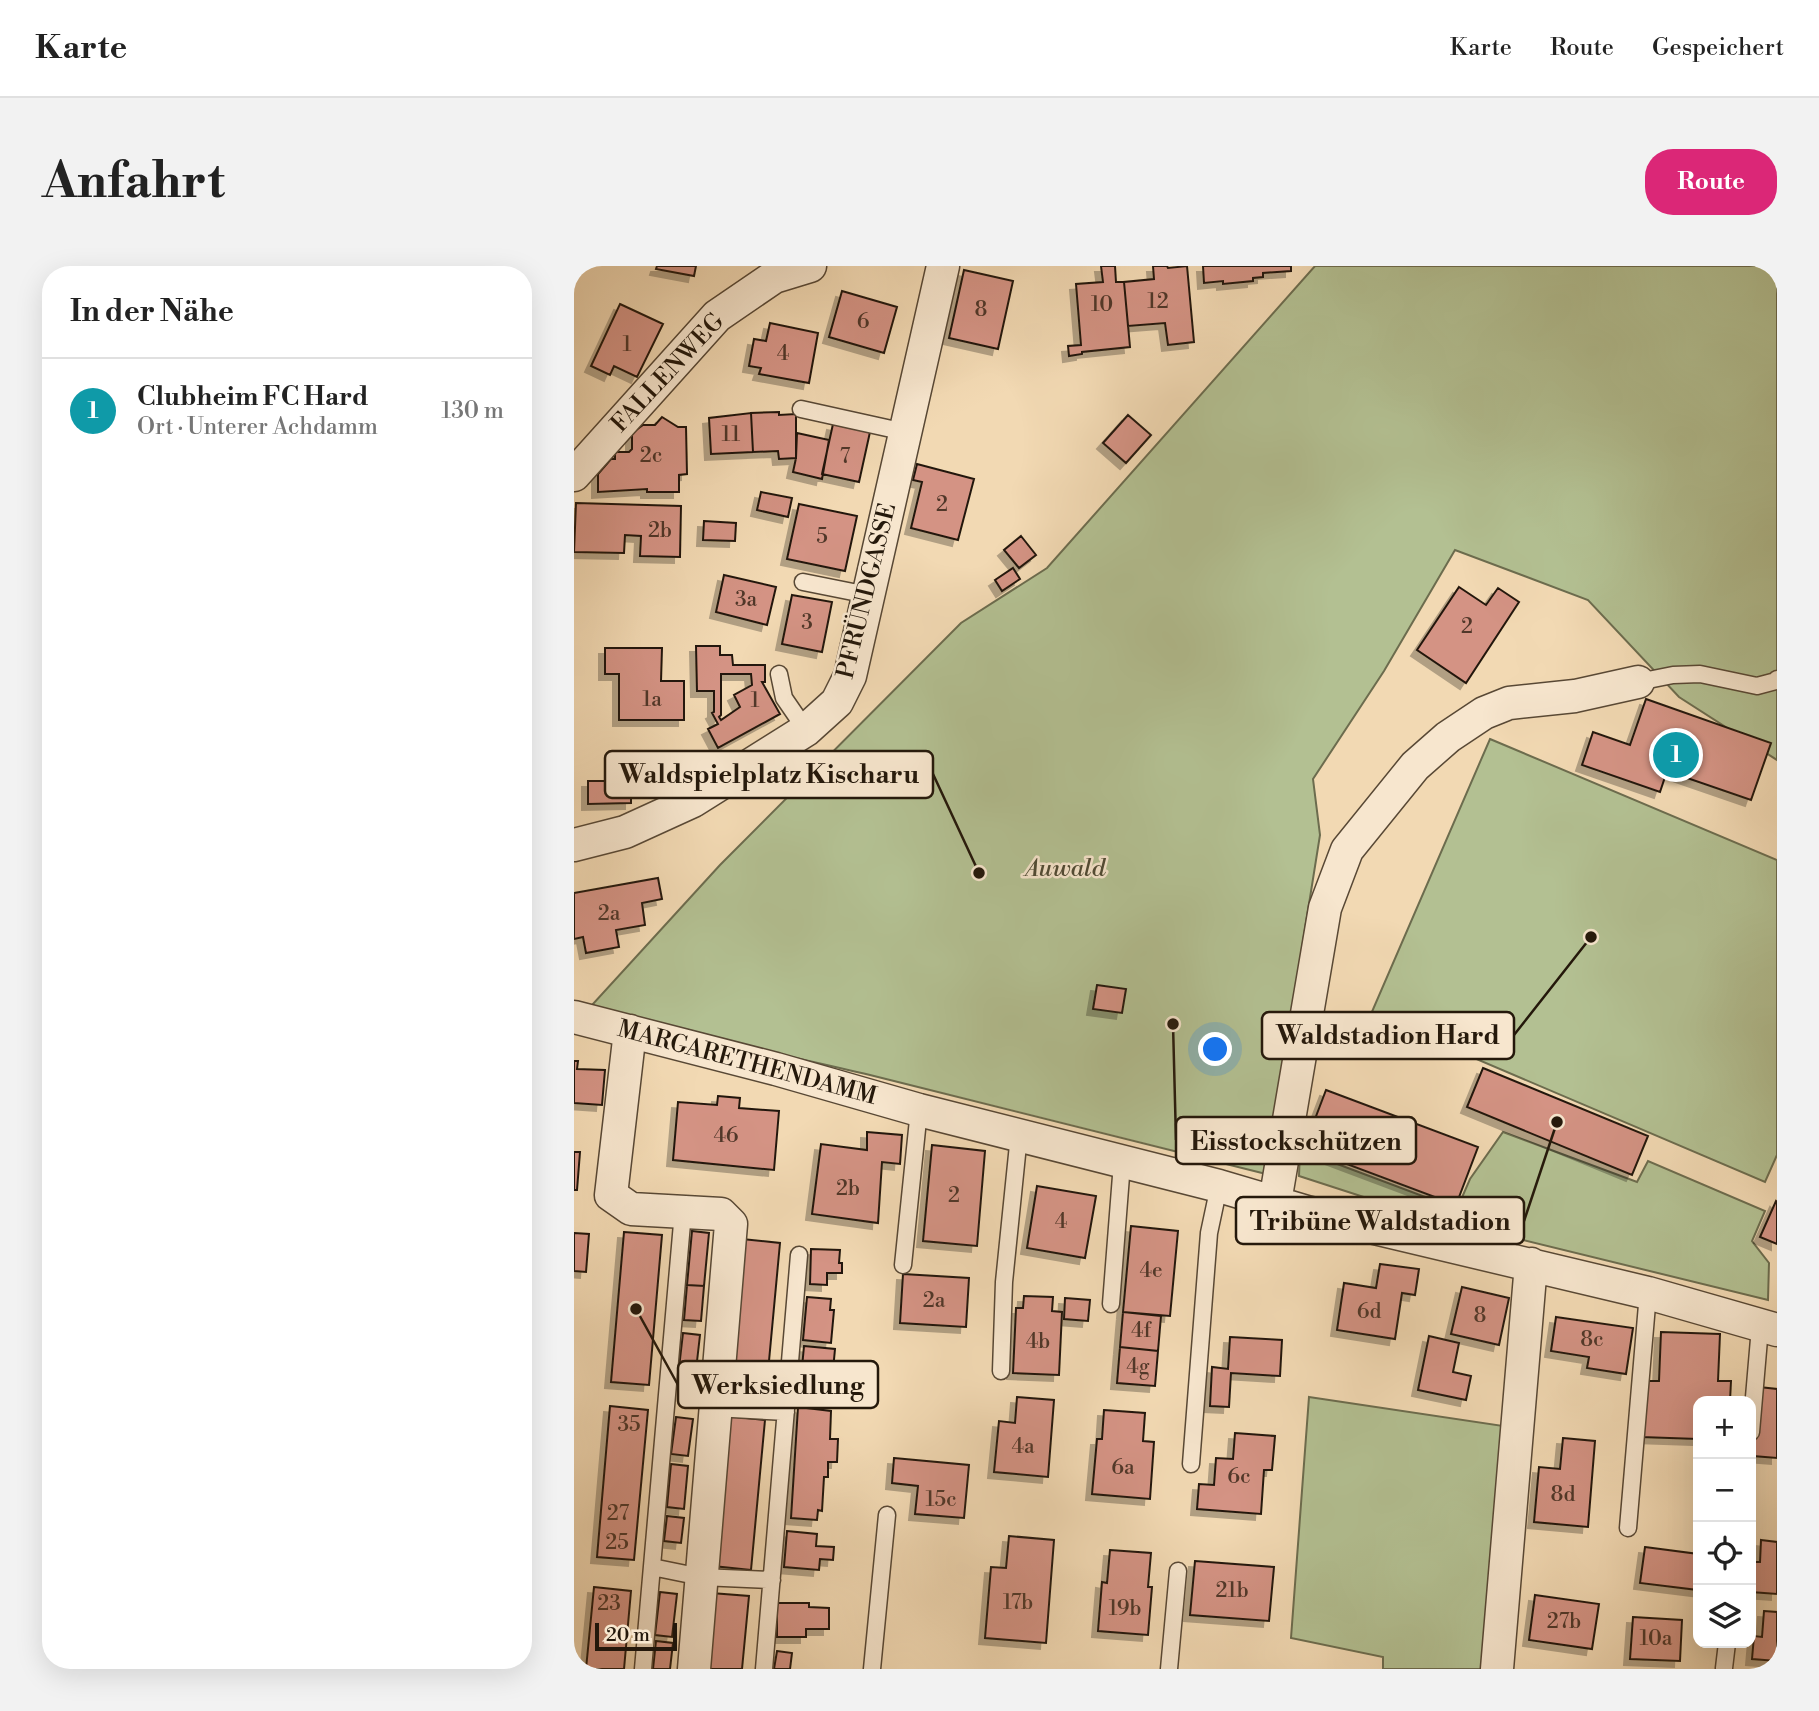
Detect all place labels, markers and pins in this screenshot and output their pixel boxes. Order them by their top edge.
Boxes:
pin: 1 [1653,729,1699,781]
callout: Waldspielplatz Kischaru [605,751,933,798]
callout: Waldstadion Hard [1262,1012,1514,1059]
callout: Eisstockschützen [1176,1117,1416,1164]
callout: Tribüne Waldstadion [1236,1197,1524,1244]
callout: Werksiedlung [678,1361,878,1408]

